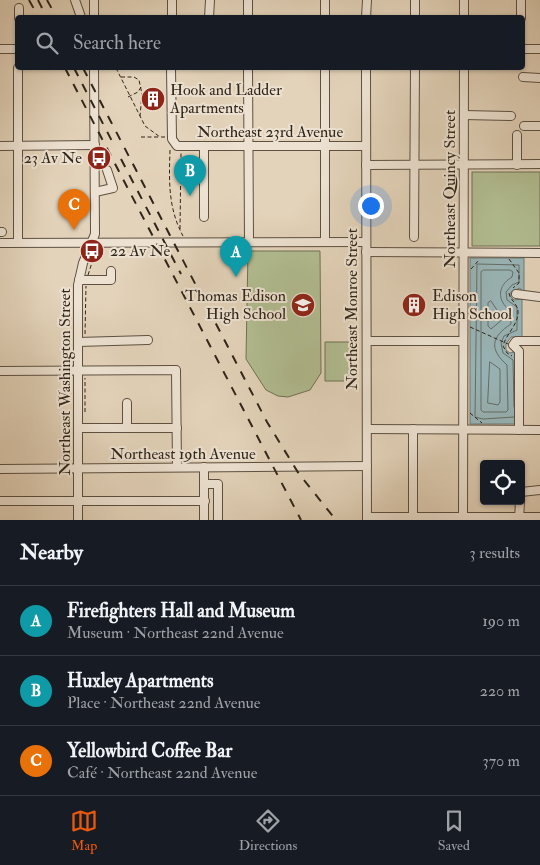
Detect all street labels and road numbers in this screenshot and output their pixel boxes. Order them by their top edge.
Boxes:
street label: Northeast Quincy Street [440,110,460,268]
street label: Northeast 23rd Avenue [197,122,343,142]
street label: Northeast Monroe Street [342,228,362,390]
street label: Northeast Washington Street [55,288,75,476]
street label: Northeast 19th Avenue [110,444,256,464]

